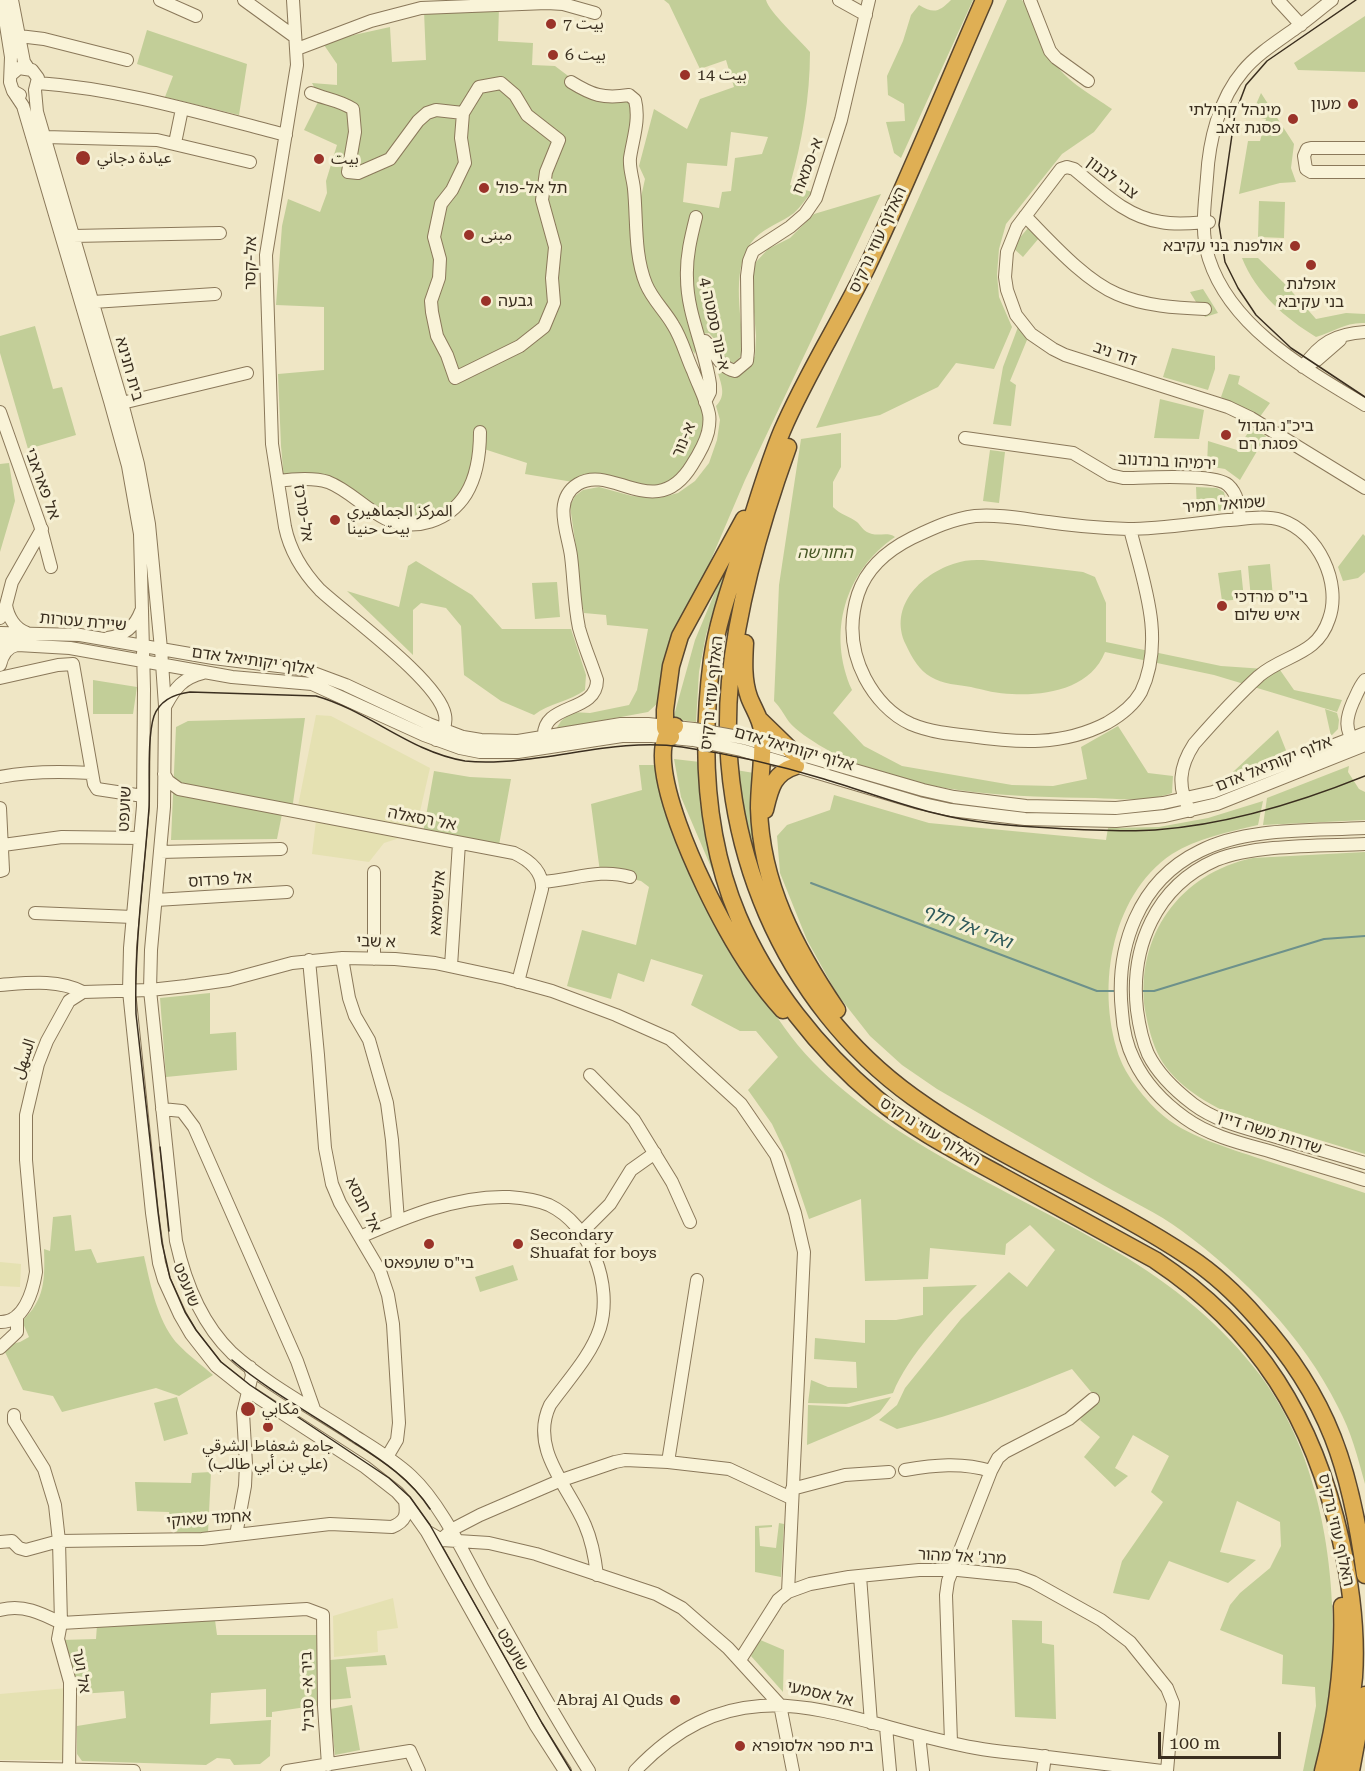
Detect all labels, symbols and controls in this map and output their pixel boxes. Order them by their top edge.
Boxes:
place label: بيت 7 [563,14,604,34]
marker: بيت 7 [544,17,558,31]
place label: بيت 6 [565,45,606,65]
marker: بيت 6 [546,48,560,62]
place label: بيت 14 [697,65,747,85]
marker: بيت 14 [678,68,692,82]
place label: מעון [1311,94,1341,114]
marker: מעון [1346,97,1360,111]
place label: מינהל קהילתי פסגת זאב [1189,100,1281,138]
marker: מינהל קהילתי פסגת זאב [1286,112,1300,126]
street label: א-סמאח [789,135,827,197]
place label: عيادة دجاني [97,148,172,168]
marker: عيادة دجاني [74,149,92,167]
place label: بيت [331,149,359,169]
marker: بيت [312,152,326,166]
street label: צבי לבנון [1082,152,1142,204]
place label: תל אל-פול [496,178,568,198]
marker: תל אל-פול [477,181,491,195]
street label: האלוף עוזי נרקיס [845,184,911,296]
place label: مبنى [481,225,512,245]
marker: مبنى [462,228,476,242]
street label: אל-קסר [241,236,261,290]
place label: אולפנת בני עקיבא [1163,236,1283,256]
marker: אולפנת בני עקיבא [1288,239,1302,253]
marker: אופלנת בני עקיבא [1304,258,1318,272]
place label: אופלנת בני עקיבא [1278,274,1344,312]
street label: א-נור סמטה 4 [695,276,733,372]
place label: גבעה [498,291,533,311]
marker: גבעה [479,294,493,308]
street label: בית חנינא [111,335,147,403]
street label: דוד ניב [1091,338,1139,370]
place label: ביכ"נ הגדול פסגת רם [1238,416,1314,454]
street label: א-נור [668,420,700,460]
marker: ביכ"נ הגדול פסגת רם [1219,428,1233,442]
street label: אל פאראבי [20,446,64,522]
street label: ירמיהו ברנדנוב [1117,450,1217,474]
street label: אל-מרכז [289,483,317,543]
street label: שמואל תמיר [1182,493,1266,517]
place label: المركز الجماهيري بيت حنينا [347,501,453,539]
marker: المركز الجماهيري بيت حنينا [328,513,342,527]
park label: החורשה [797,543,853,563]
place label: בי"ס מרדכי איש שלום [1234,587,1308,625]
marker: בי"ס מרדכי איש שלום [1215,599,1229,613]
street label: שיירת עטרות [39,609,127,635]
street label: האלוף עוזי נרקיס [696,635,728,751]
street label: אלוף יקותיאל אדם [190,643,316,679]
street label: אלוף יקותיאל אדם [732,723,856,775]
street label: אלוף יקותיאל אדם [1213,732,1335,796]
street label: שועפט [114,786,136,832]
street label: אל רסאלה [386,803,458,835]
street label: אל פרדוס [187,868,253,892]
street label: אלשימאא [426,870,450,936]
water label: ואדי אל חלף [920,900,1014,954]
street label: א שבי [356,932,396,952]
street label: السهل [8,1036,40,1082]
street label: האלוף עוזי נרקיס [876,1093,984,1171]
street label: שדרות משה דיין [1216,1107,1324,1159]
street label: אל חנסא [341,1174,385,1236]
place label: Secondary Shuafat for boys [530,1225,657,1263]
marker: בי"ס שועפאט [422,1237,436,1251]
marker: Secondary Shuafat for boys [511,1237,525,1251]
place label: בי"ס שועפאט [384,1253,474,1273]
street label: שועפט [169,1260,203,1310]
place label: مكابي [262,1399,299,1419]
marker: مكابي [239,1400,257,1418]
marker: جامع شعفاط الشرقي (علي بن أبي طالب) [261,1420,275,1434]
place label: جامع شعفاط الشرقي (علي بن أبي طالب) [202,1436,334,1474]
street label: האלוף עוזי נרקיס [1314,1472,1358,1588]
street label: אחמד שאוקי [166,1506,252,1532]
street label: מרג' אל מהור [917,1545,1007,1569]
street label: שועפט [492,1625,532,1675]
street label: אל וער [68,1647,94,1695]
street label: ביר א- סביל [297,1651,319,1731]
street label: אל אסמעי [785,1677,855,1711]
place label: Abraj Al Quds [556,1690,663,1710]
marker: Abraj Al Quds [668,1693,682,1707]
scale bar [1161,1720,1284,1758]
text: 100 m [1169,1732,1220,1753]
place label: בית ספר אלסופרא [752,1736,874,1756]
marker: בית ספר אלסופרא [733,1739,747,1753]

